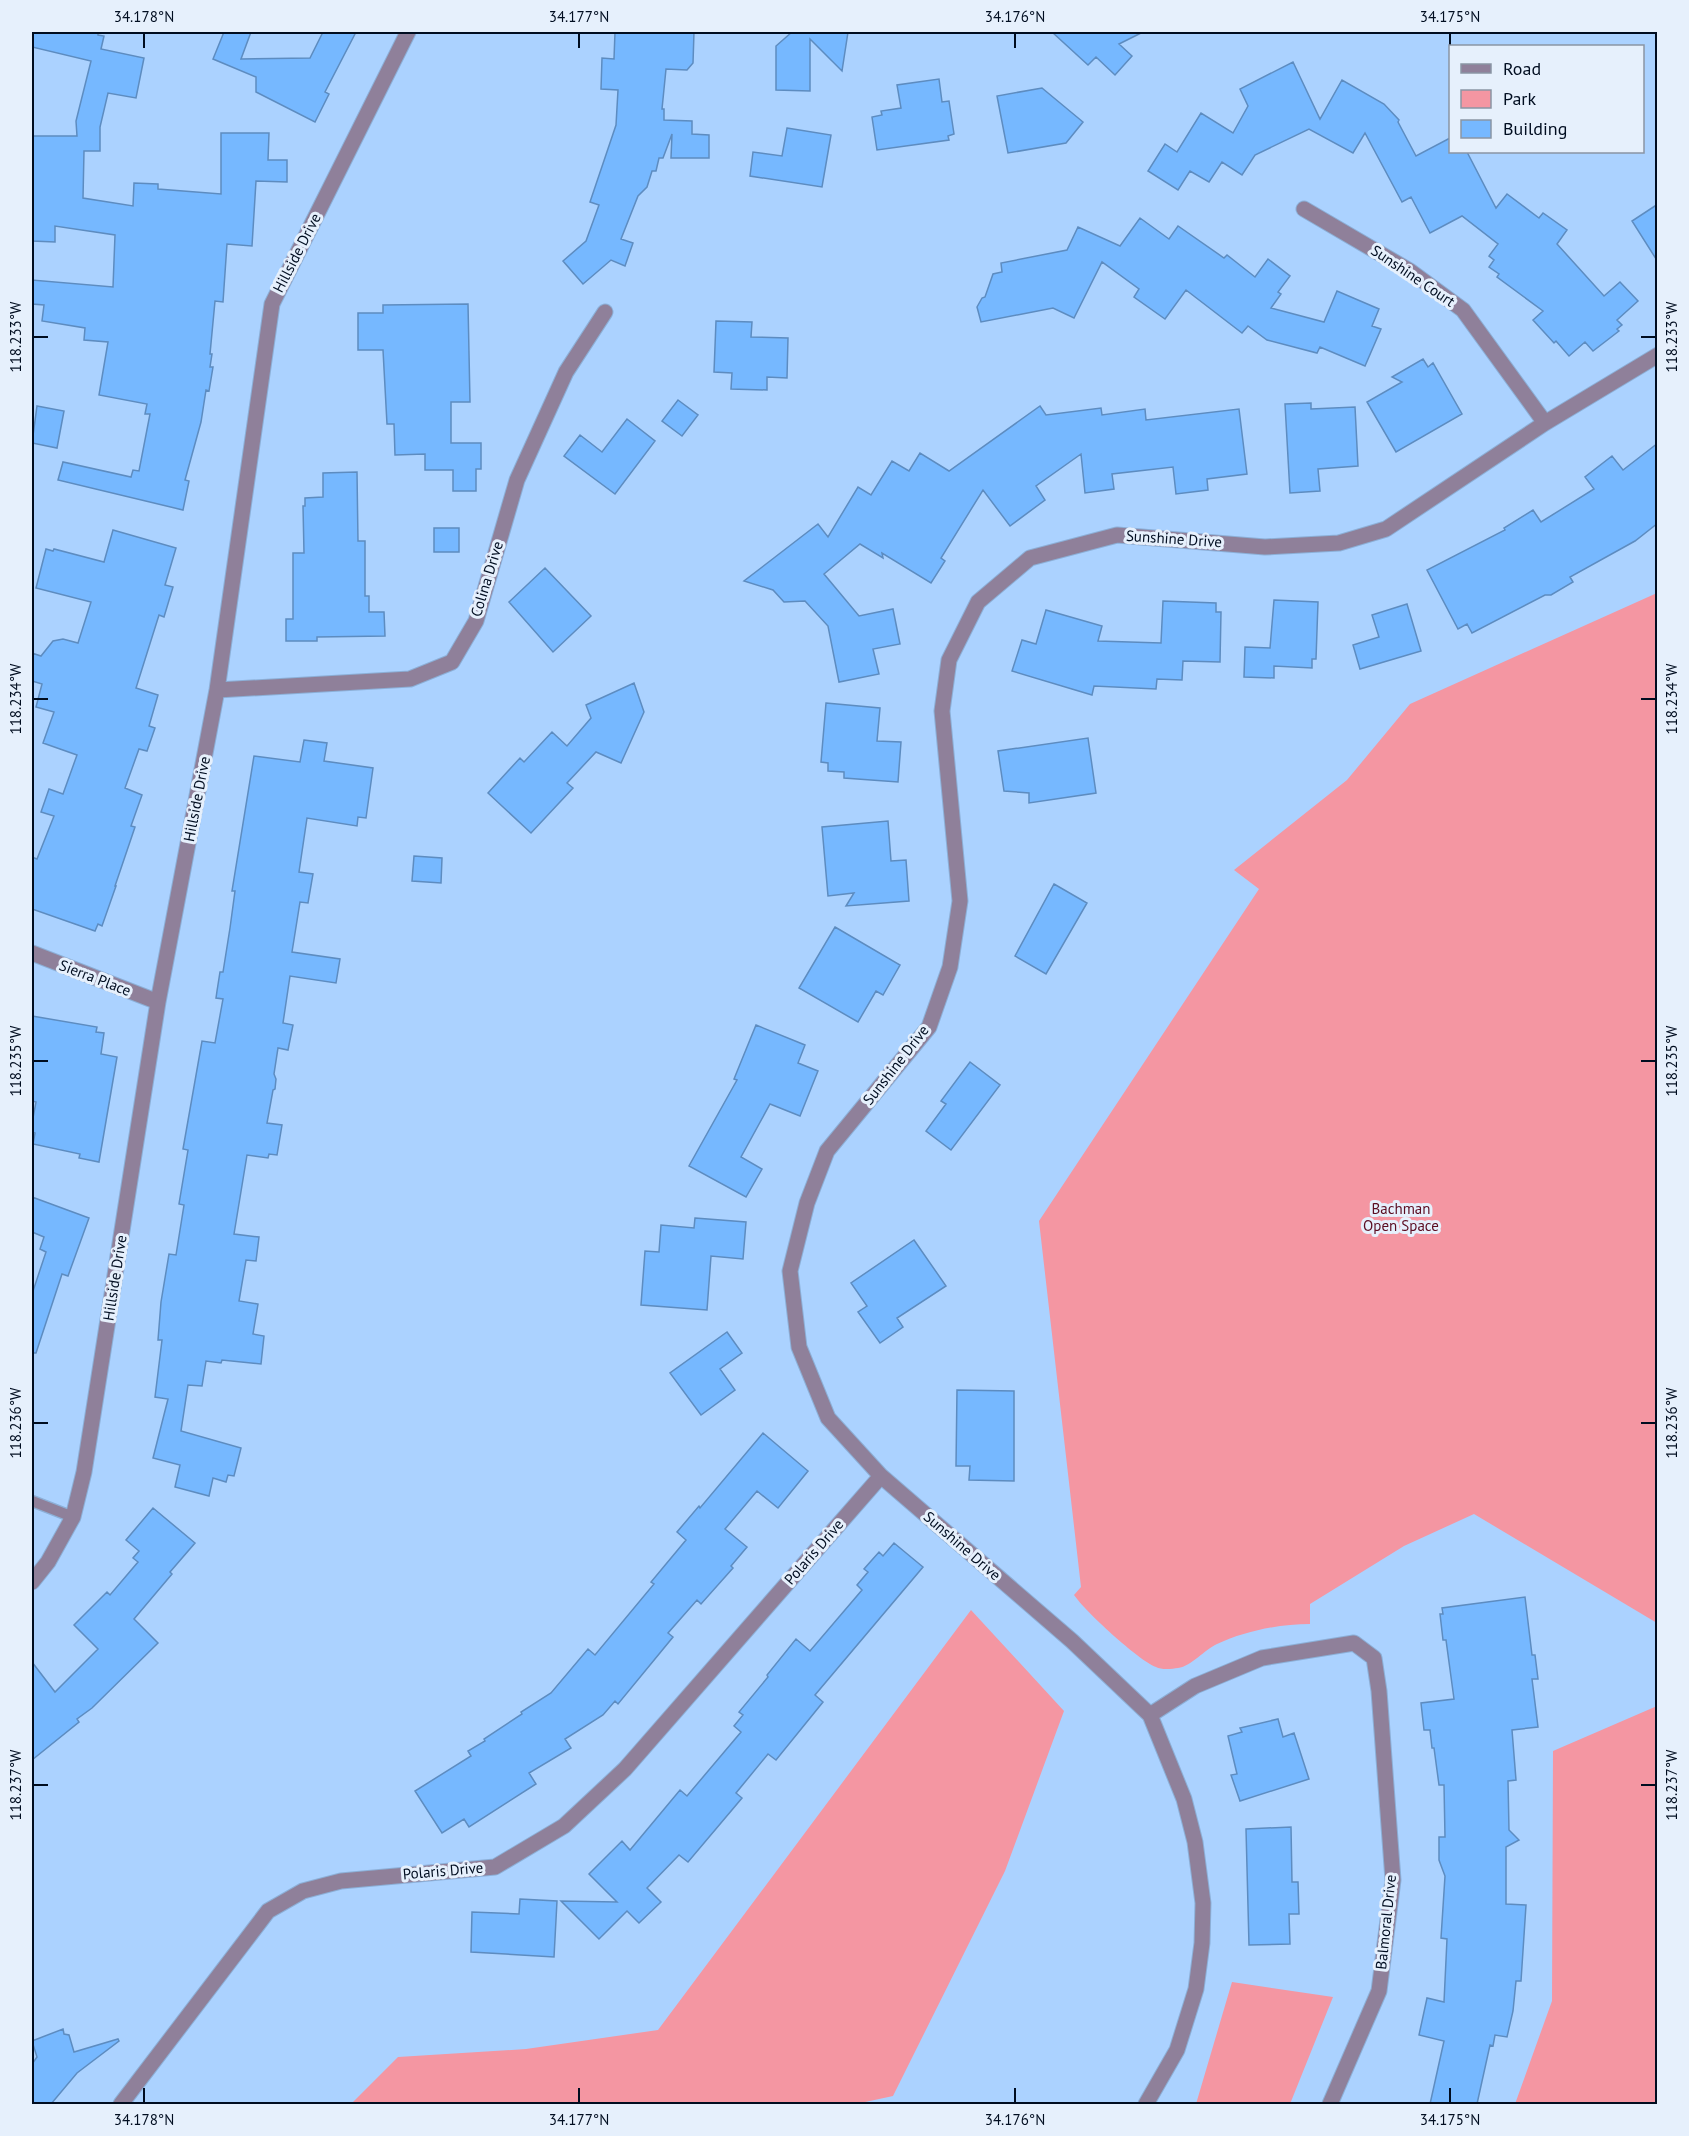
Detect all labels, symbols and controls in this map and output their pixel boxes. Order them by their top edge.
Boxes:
text: 34.178°N [114,7,174,26]
text: 34.177°N [549,7,609,26]
text: 34.176°N [985,7,1045,26]
text: 34.175°N [1420,7,1480,26]
legend [1449,45,1644,153]
text: Road [1503,57,1541,80]
text: Park [1503,87,1536,110]
text: Building [1503,117,1567,140]
street label: Hillside Drive [268,210,325,296]
street label: Sunshine Court [1368,240,1459,311]
text: 118.233°W [6,301,25,373]
text: 118.233°W [1662,301,1681,373]
street label: Sunshine Drive [1125,526,1223,551]
street label: Colina Drive [466,539,507,619]
text: 118.234°W [6,663,25,735]
text: 118.234°W [1662,663,1681,735]
street label: Hillside Drive [179,755,214,843]
street label: Sierra Place [57,955,134,1000]
street label: Sunshine Drive [858,1021,933,1108]
text: 118.235°W [6,1025,25,1097]
text: 118.235°W [1662,1025,1681,1097]
park label: Bachman Open Space [1363,1199,1439,1235]
street label: Hillside Drive [98,1234,131,1322]
text: 118.236°W [6,1387,25,1459]
text: 118.236°W [1662,1387,1681,1459]
street label: Sunshine Drive [920,1507,1005,1584]
street label: Polaris Drive [780,1515,847,1588]
text: 118.237°W [6,1749,25,1821]
text: 118.237°W [1662,1749,1681,1821]
street label: Polaris Drive [402,1858,484,1883]
street label: Balmoral Drive [1371,1874,1400,1970]
text: 34.178°N [114,2110,174,2129]
text: 34.177°N [549,2110,609,2129]
text: 34.176°N [985,2110,1045,2129]
text: 34.175°N [1420,2110,1480,2129]

